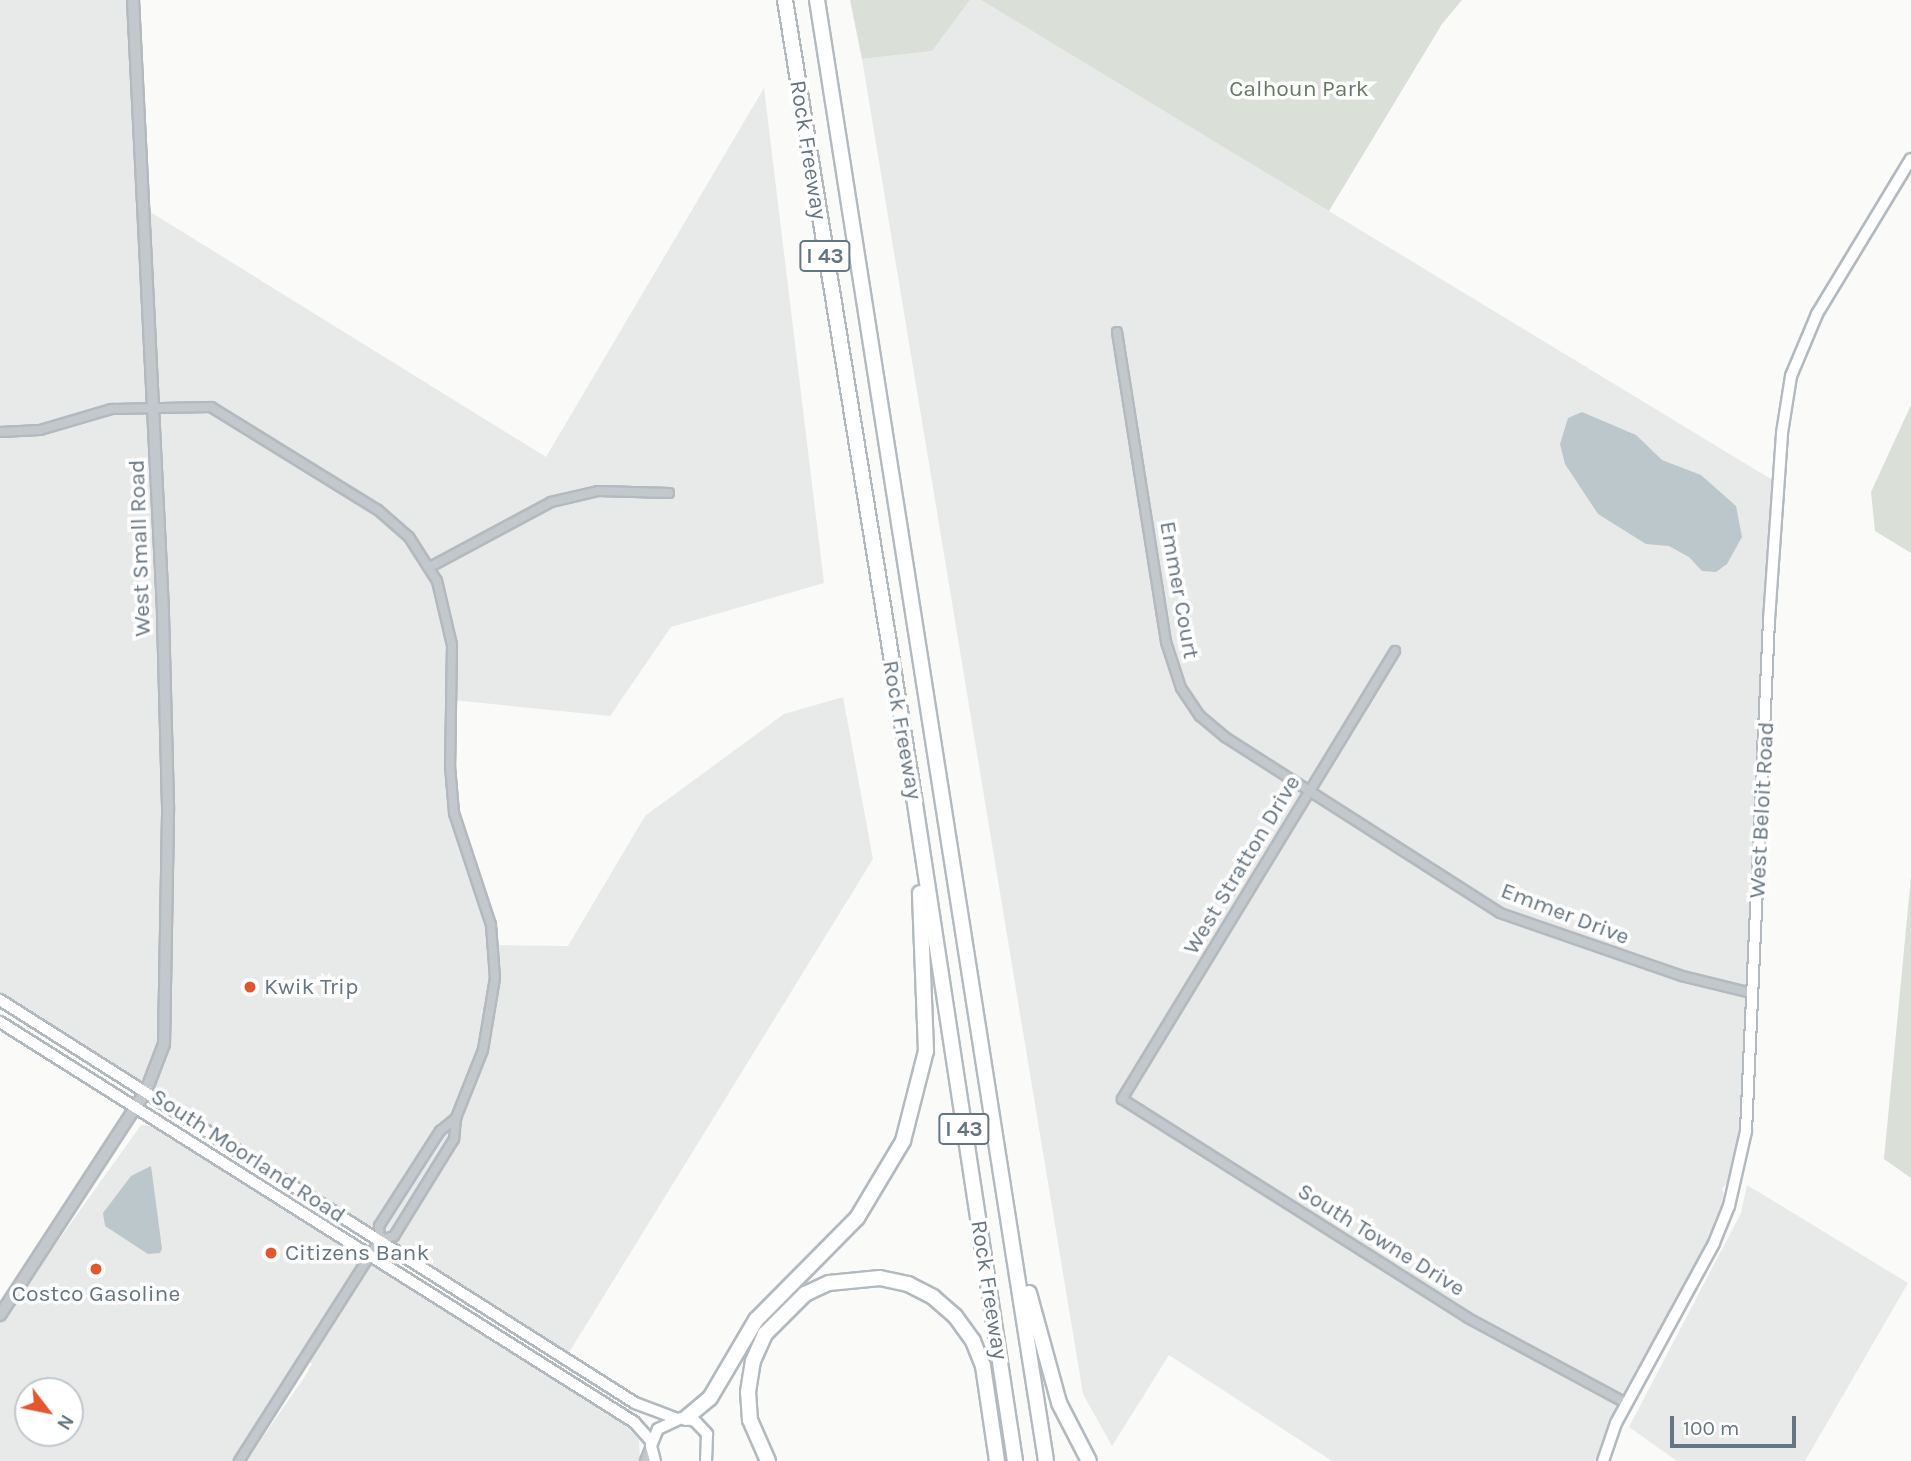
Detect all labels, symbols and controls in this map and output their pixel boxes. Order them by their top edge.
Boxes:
park label: Calhoun Park [1229,75,1369,103]
street label: Rock Freeway [783,78,833,222]
road number: I 43 [799,238,851,274]
street label: West Small Road [123,459,157,637]
street label: Emmer Court [1153,519,1205,661]
street label: Rock Freeway [876,658,928,802]
street label: West Beloit Road [1744,721,1780,899]
street label: West Stratton Drive [1178,770,1306,960]
street label: Emmer Drive [1497,877,1633,951]
place label: Kwik Trip [264,973,358,1001]
marker: Kwik Trip [242,979,258,995]
street label: South Moorland Road [146,1083,350,1229]
road number: I 43 [938,1112,990,1146]
street label: South Towne Drive [1292,1177,1470,1303]
street label: Rock Freeway [964,1218,1014,1362]
place label: Citizens Bank [285,1239,429,1267]
marker: Citizens Bank [263,1245,279,1261]
marker: Costco Gasoline [88,1261,104,1277]
place label: Costco Gasoline [12,1280,180,1308]
north arrow [14,1377,84,1447]
scale bar [1673,1402,1799,1446]
text: N [52,1410,78,1434]
text: 100 m [1683,1416,1740,1440]

